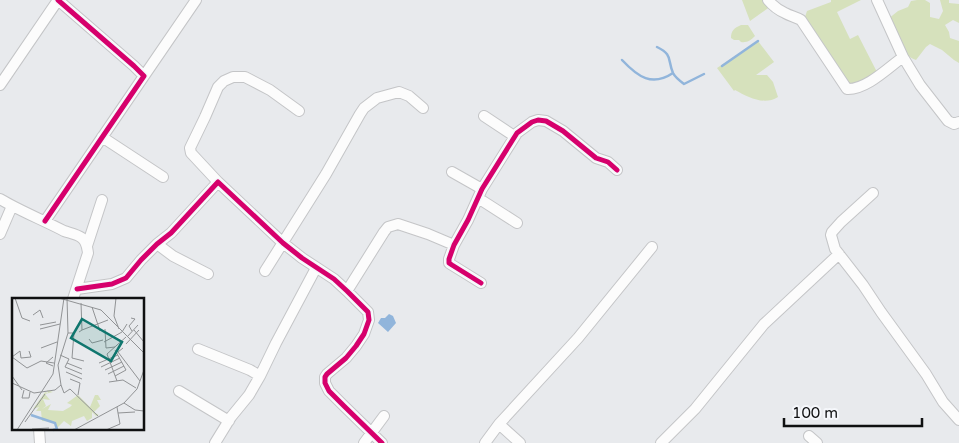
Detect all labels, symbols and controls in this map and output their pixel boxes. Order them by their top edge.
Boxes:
inset map [12,298,145,430]
scale bar [784,396,922,428]
text: 100 m [792,404,838,422]

